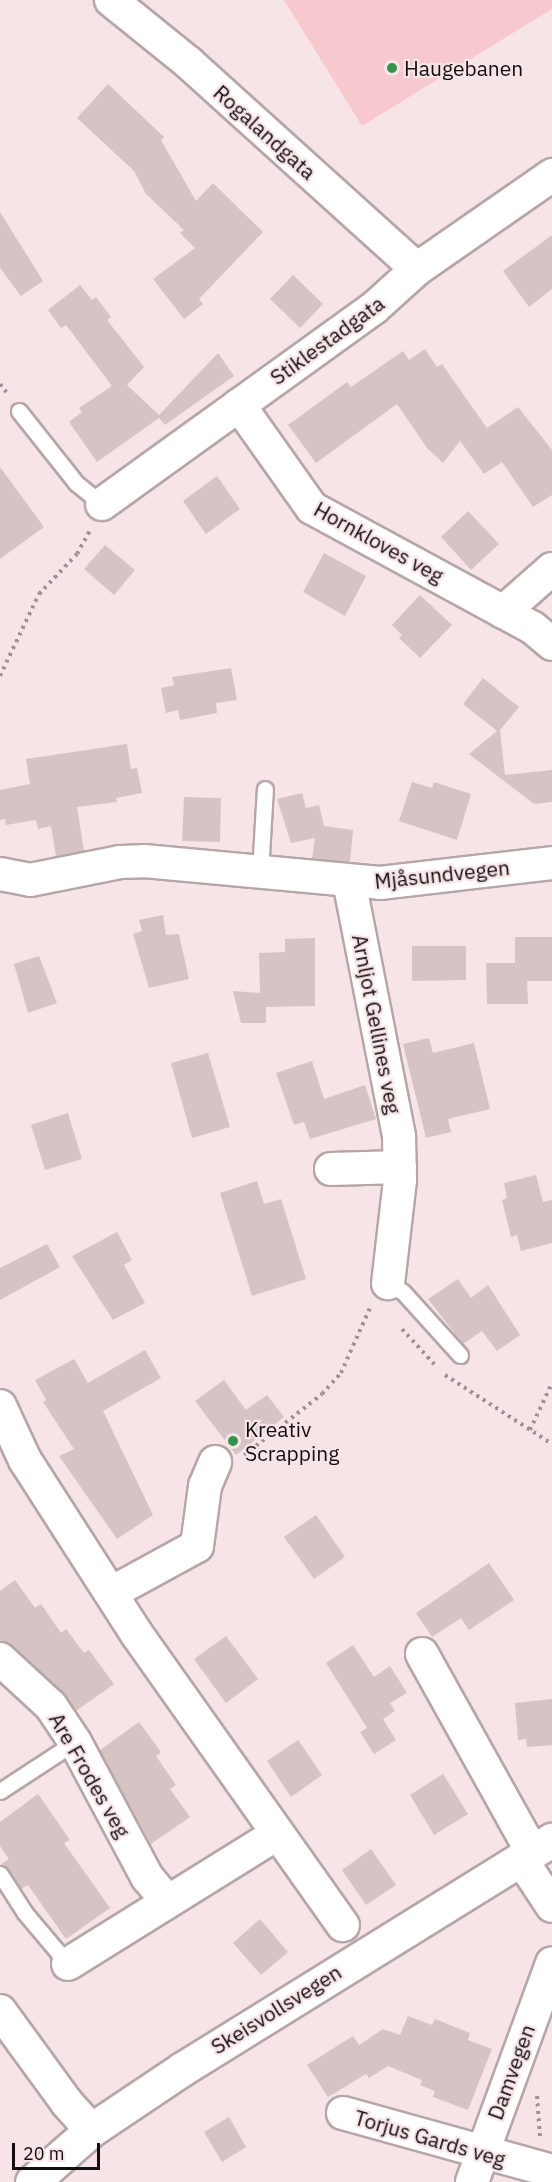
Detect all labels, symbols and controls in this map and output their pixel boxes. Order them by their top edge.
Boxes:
place label: Haugebanen [404,55,523,81]
marker: Haugebanen [385,61,399,75]
street label: Rogalandgata [209,79,321,185]
street label: Stiklestadgata [265,290,389,390]
street label: Hornkloves veg [310,496,448,588]
street label: Mjåsundvegen [373,854,511,894]
street label: Arnljot Gellines veg [347,932,407,1116]
place label: Kreativ Scrapping [245,1416,339,1466]
marker: Kreativ Scrapping [226,1434,240,1448]
street label: Are Frodes veg [44,1708,136,1842]
street label: Skeisvollsvegen [206,1959,346,2059]
street label: Damvegen [482,2021,540,2123]
street label: Torjus Gards veg [352,2104,508,2172]
scale bar [15,2131,104,2169]
text: 20 m [23,2142,65,2165]

